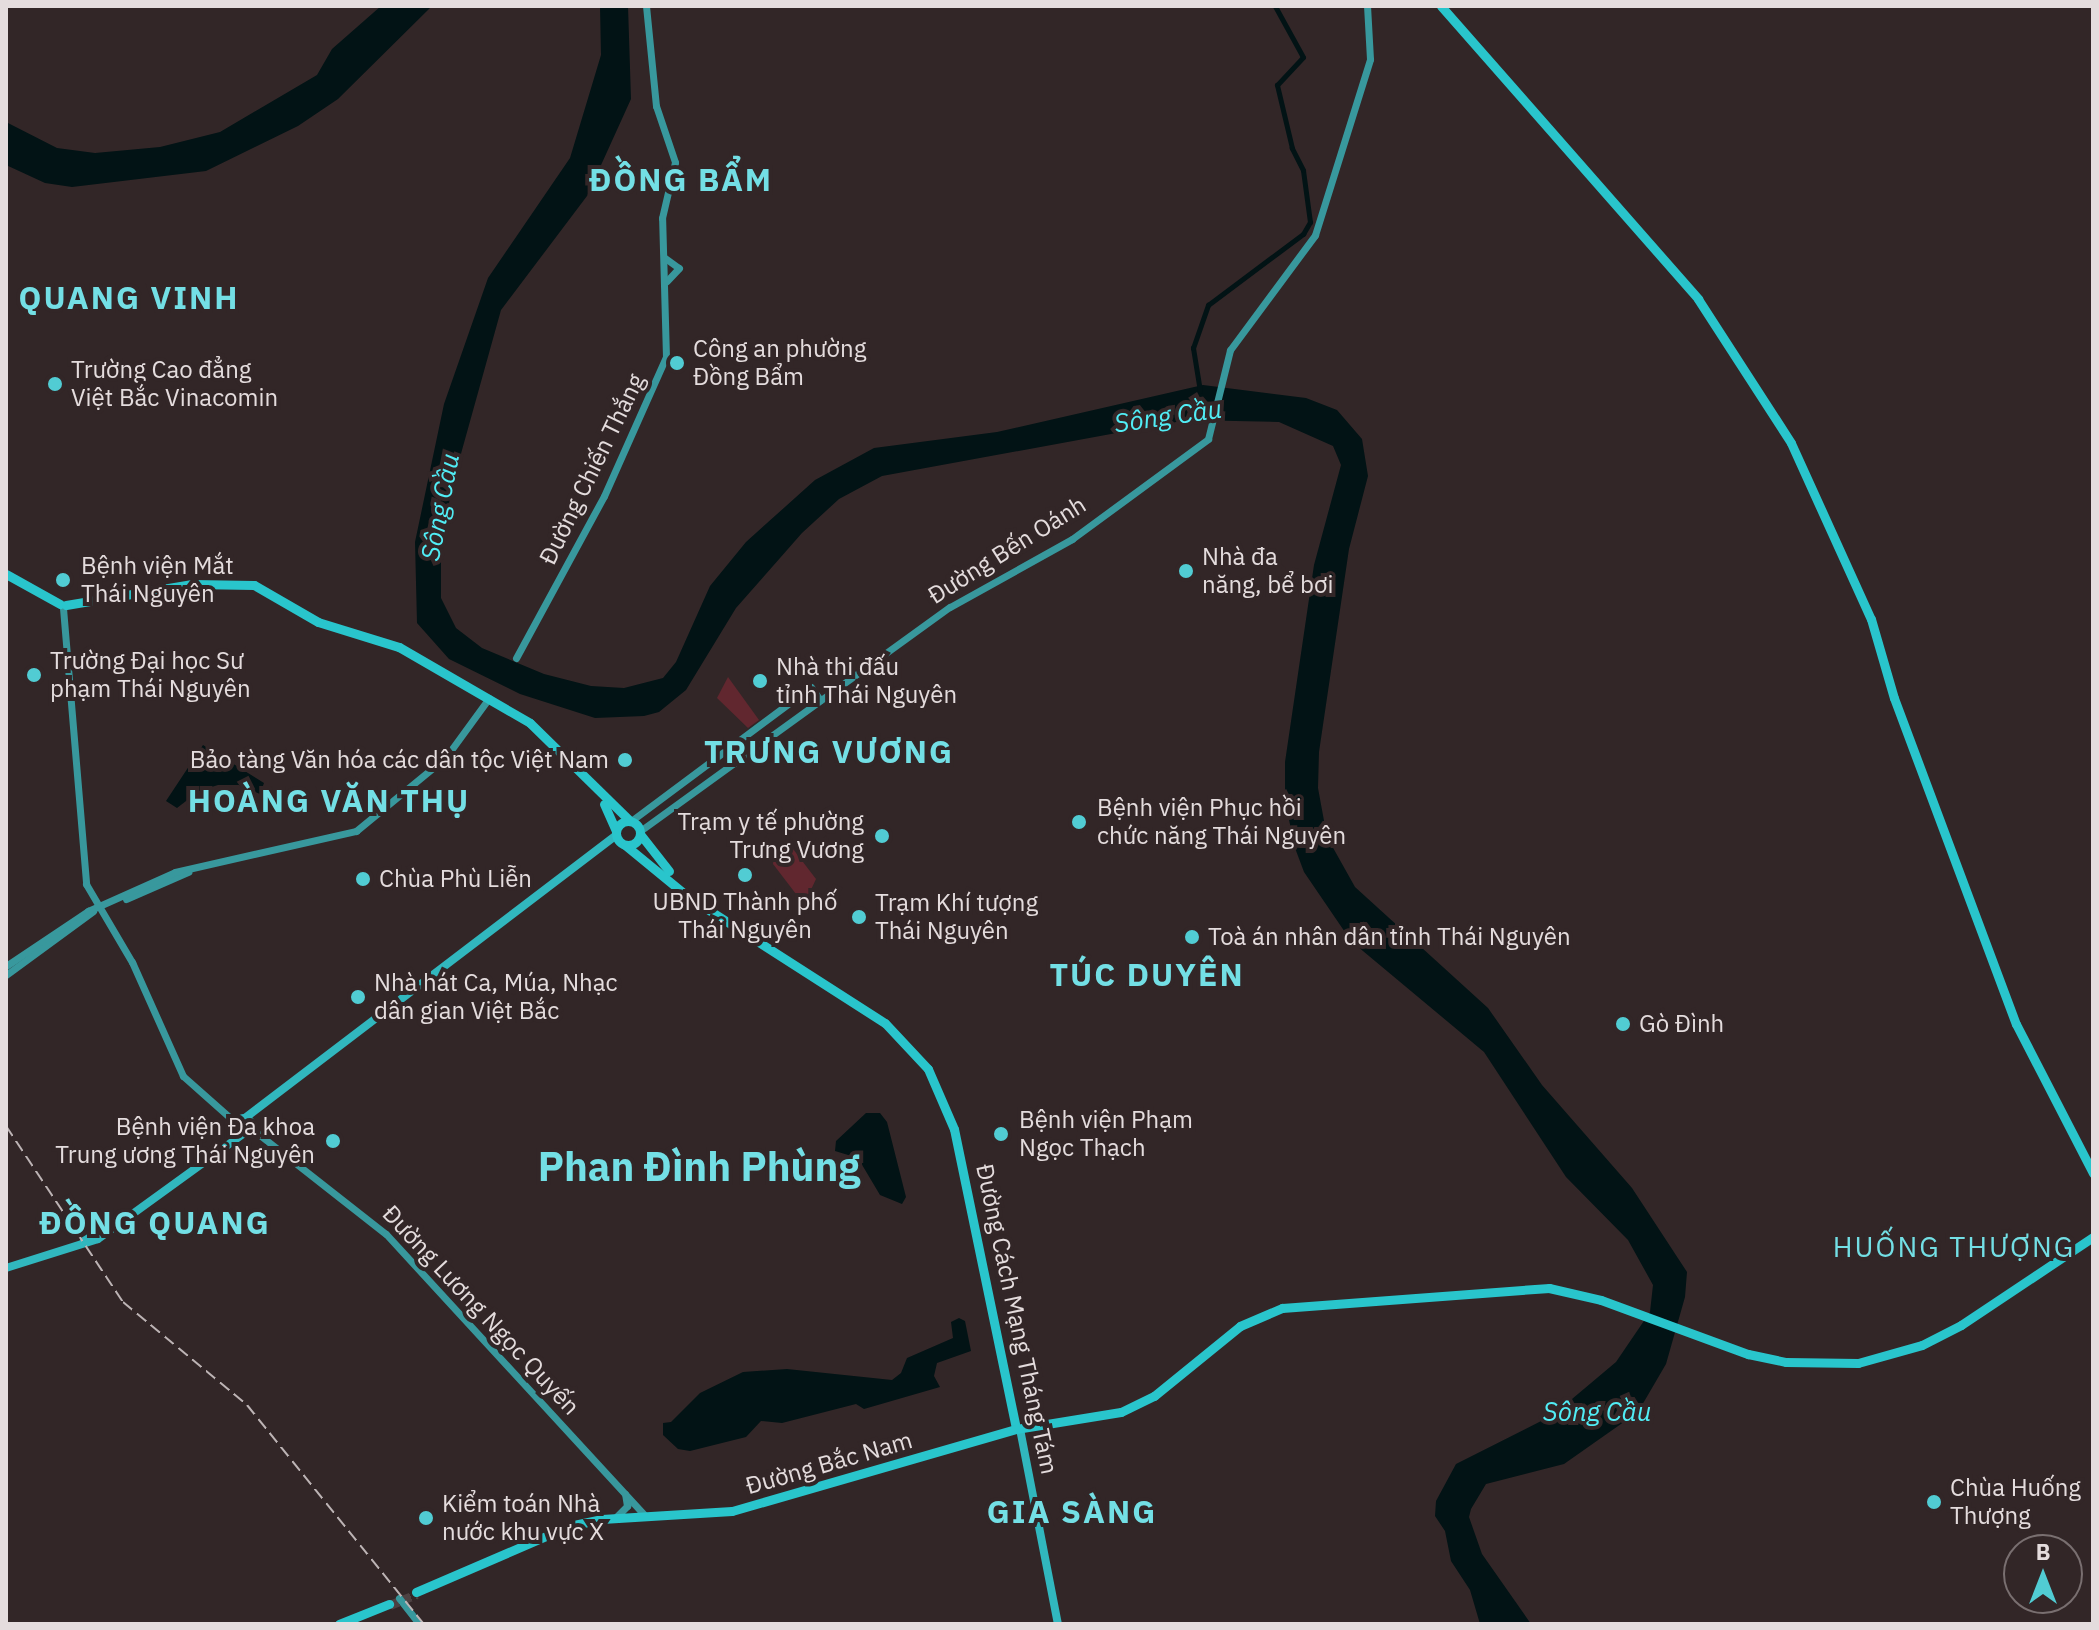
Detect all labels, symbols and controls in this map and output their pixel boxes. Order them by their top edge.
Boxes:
district label: ĐỒNG BẨM [589,160,773,198]
district label: QUANG VINH [19,278,239,316]
place label: Công an phường Đồng Bẩm [693,335,866,391]
marker: Công an phường Đồng Bẩm [668,354,686,372]
place label: Trường Cao đẳng Việt Bắc Vinacomin [71,356,278,412]
street label: Đường Chiến Thắng [533,369,651,569]
marker: Trường Cao đẳng Việt Bắc Vinacomin [46,375,64,393]
water label: Sông Cầu [1112,393,1224,439]
water label: Sông Cầu [414,451,466,563]
street label: Đường Bến Oánh [923,490,1091,610]
place label: Nhà đa năng, bể bơi [1202,543,1333,599]
place label: Bệnh viện Mắt Thái Nguyên [81,552,234,608]
marker: Nhà đa năng, bể bơi [1177,562,1195,580]
marker: Bệnh viện Mắt Thái Nguyên [52,569,74,591]
place label: Trường Đại học Sư phạm Thái Nguyên [50,647,251,703]
place label: Nhà thi đấu tỉnh Thái Nguyên [776,653,957,709]
marker: Trường Đại học Sư phạm Thái Nguyên [25,666,43,684]
marker: Nhà thi đấu tỉnh Thái Nguyên [751,672,769,690]
district label: TRƯNG VƯƠNG [704,732,954,770]
place label: Bảo tàng Văn hóa các dân tộc Việt Nam [190,746,609,774]
marker: Bảo tàng Văn hóa các dân tộc Việt Nam [616,751,634,769]
district label: HOÀNG VĂN THỤ [188,781,470,819]
place label: Bệnh viện Phục hồi chức năng Thái Nguyên [1097,794,1346,850]
place label: Trạm y tế phường Trưng Vương [677,808,864,864]
marker: Bệnh viện Phục hồi chức năng Thái Nguyên [1068,811,1090,833]
marker: Trạm y tế phường Trưng Vương [871,825,893,847]
place label: Chùa Phù Liễn [379,865,532,893]
marker: UBND Thành phố Thái Nguyên [736,866,754,884]
marker: Chùa Phù Liễn [354,870,372,888]
place label: UBND Thành phố Thái Nguyên [653,888,837,944]
place label: Trạm Khí tượng Thái Nguyên [875,889,1038,945]
marker: Trạm Khí tượng Thái Nguyên [850,908,868,926]
place label: Toà án nhân dân tỉnh Thái Nguyên [1208,923,1571,951]
marker: Toà án nhân dân tỉnh Thái Nguyên [1183,928,1201,946]
district label: TÚC DUYÊN [1049,955,1245,993]
place label: Nhà hát Ca, Múa, Nhạc dân gian Việt Bắc [374,969,618,1025]
marker: Nhà hát Ca, Múa, Nhạc dân gian Việt Bắc [349,988,367,1006]
place label: Gò Đình [1639,1010,1724,1038]
marker: Gò Đình [1614,1015,1632,1033]
place label: Bệnh viện Phạm Ngọc Thạch [1019,1106,1193,1162]
place label: Bệnh viện Đa khoa Trung ương Thái Nguyên [55,1113,315,1169]
marker: Bệnh viện Phạm Ngọc Thạch [990,1123,1012,1145]
marker: Bệnh viện Đa khoa Trung ương Thái Nguyên [322,1130,344,1152]
district label: Phan Đình Phùng [538,1142,860,1190]
street label: Đường Cách Mạng Tháng Tám [970,1161,1064,1477]
street label: Đường Lương Ngọc Quyến [376,1199,586,1421]
district label: ĐỒNG QUANG [39,1203,271,1241]
district label: HUỐNG THƯỢNG [1833,1230,2075,1264]
water label: Sông Cầu [1543,1396,1651,1428]
street label: Đường Bắc Nam [742,1425,916,1501]
place label: Chùa Huống Thượng [1950,1474,2081,1530]
place label: Kiểm toán Nhà nước khu vực X [442,1490,604,1546]
district label: GIA SÀNG [987,1492,1157,1530]
marker: Chùa Huống Thượng [1925,1493,1943,1511]
marker: Kiểm toán Nhà nước khu vực X [417,1509,435,1527]
north arrow [2003,1534,2083,1614]
text: B [2036,1537,2050,1566]

